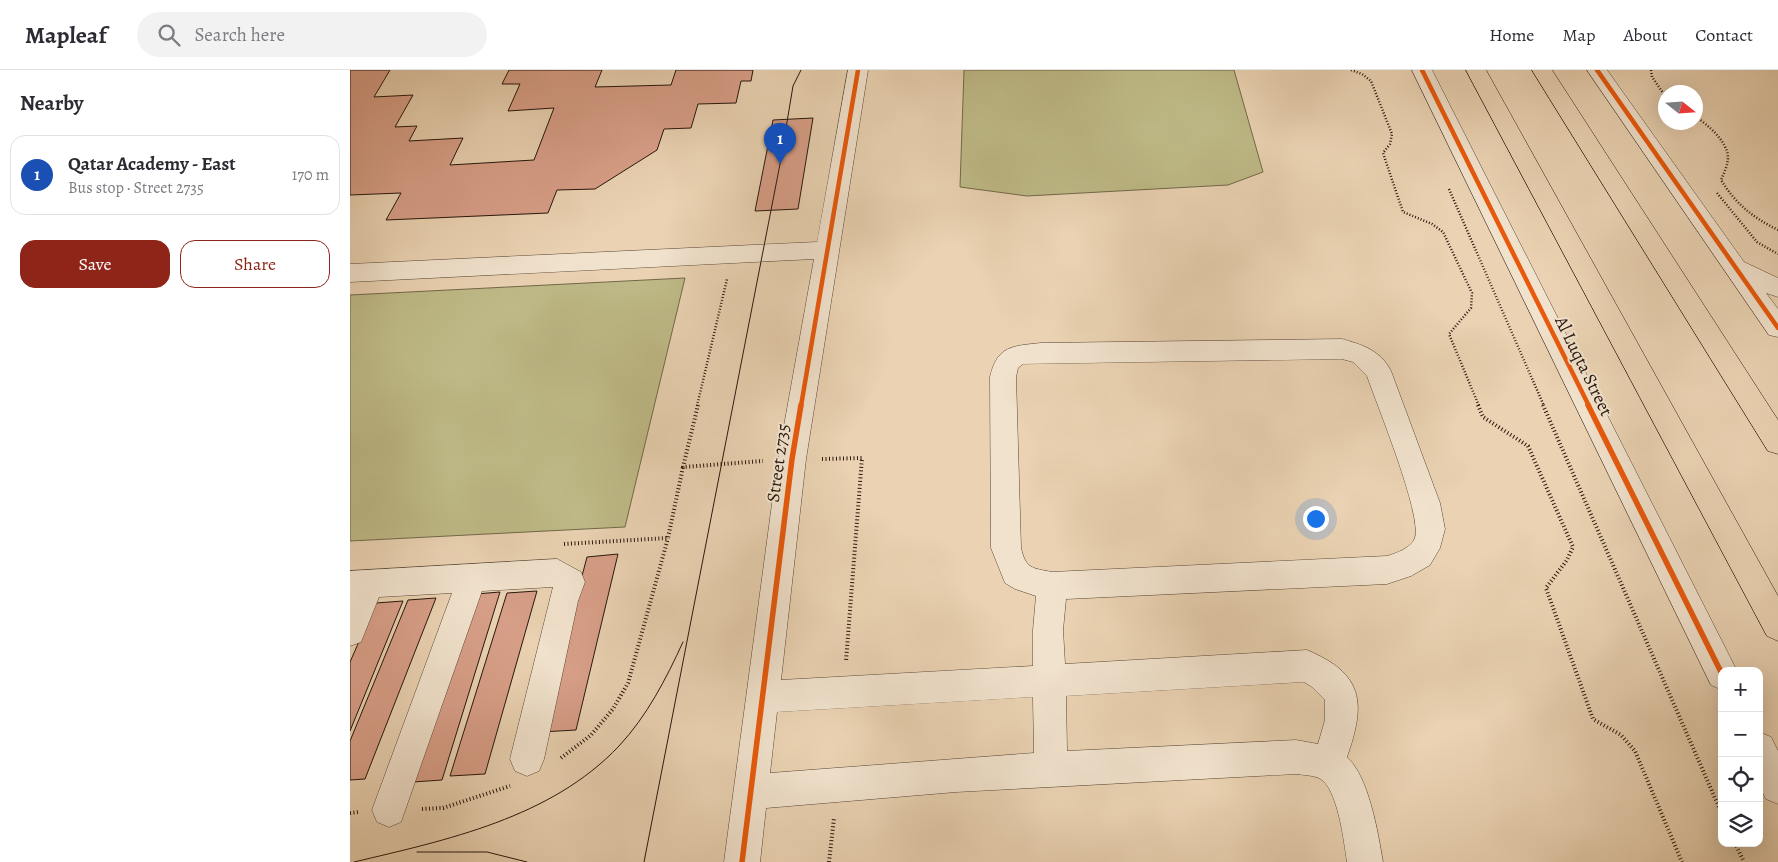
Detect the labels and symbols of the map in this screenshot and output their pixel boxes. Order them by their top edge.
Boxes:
north arrow [1658,85,1703,130]
pin: 1 [764,123,796,164]
street label: Al Luqta Street [1549,311,1619,420]
street label: Street 2735 [761,422,795,504]
your location [1303,506,1329,532]

